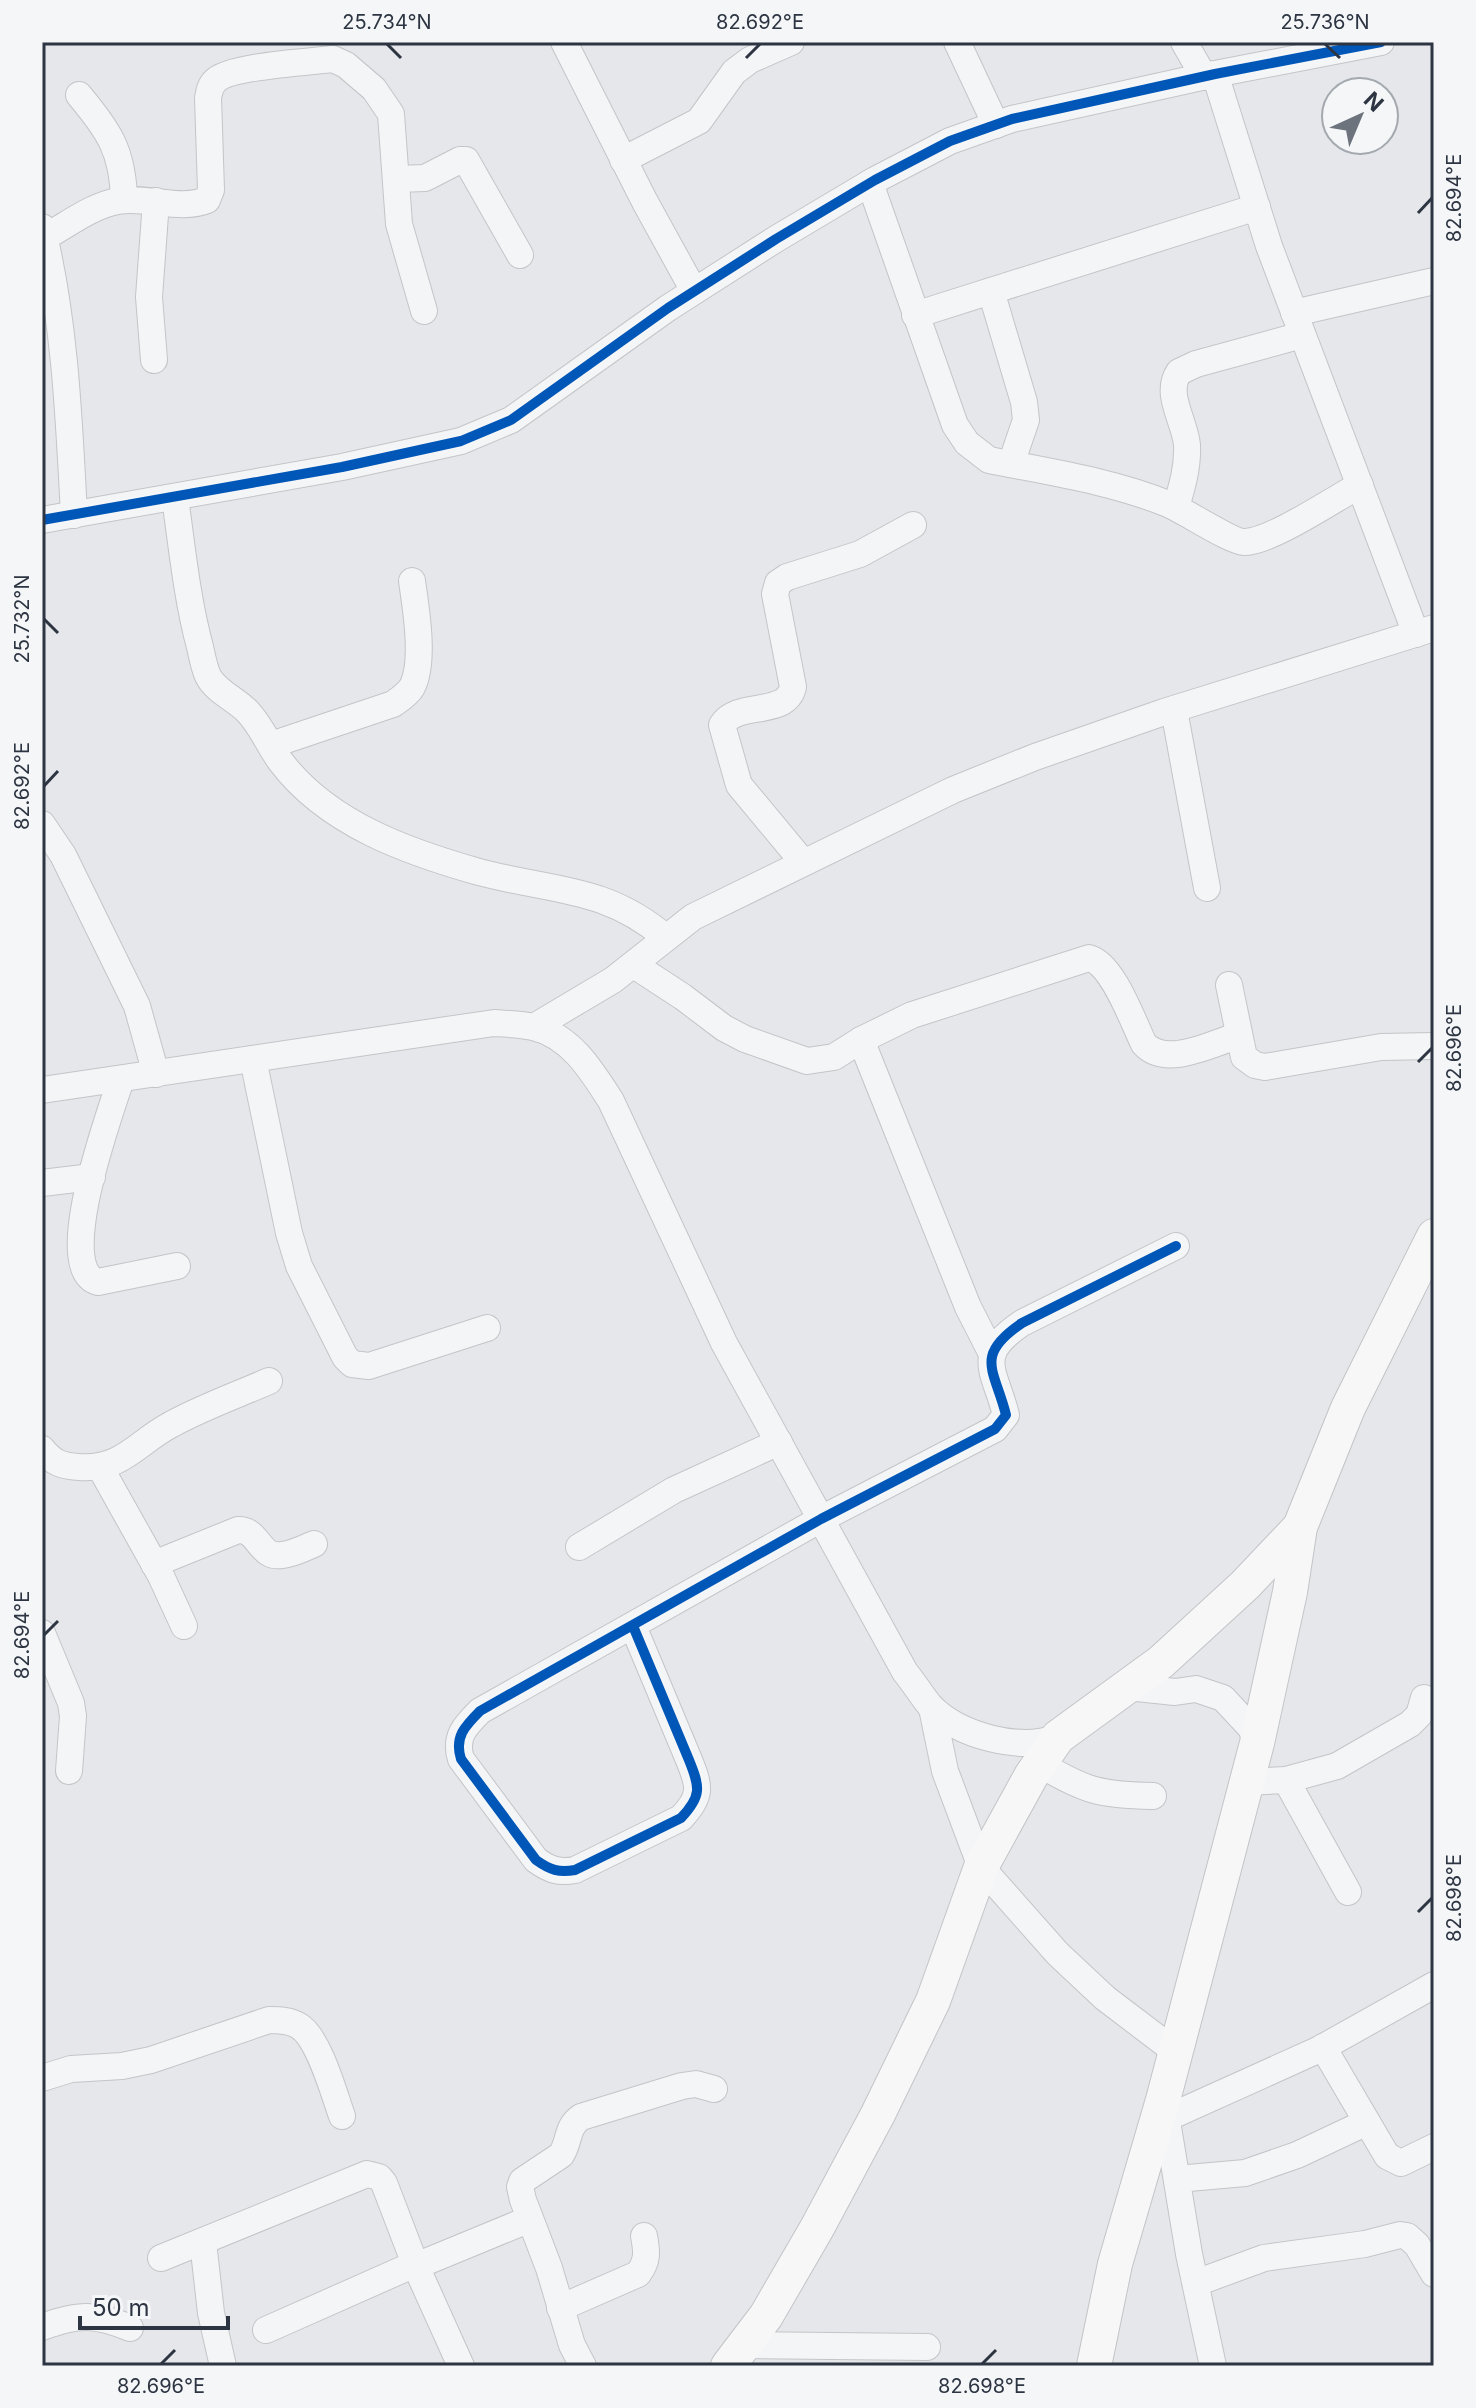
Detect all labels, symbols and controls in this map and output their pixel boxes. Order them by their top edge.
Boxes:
text: 25.734°N [342,10,432,34]
text: 82.692°E [716,10,804,34]
text: 25.736°N [1280,10,1370,34]
north arrow [1320,76,1400,156]
text: N [1359,86,1389,117]
text: 82.694°E [1442,154,1466,242]
text: 25.732°N [10,574,34,664]
text: 82.692°E [10,742,34,830]
text: 82.696°E [1442,1004,1466,1092]
text: 82.694°E [10,1591,34,1679]
text: 82.698°E [1442,1854,1466,1942]
scale bar [80,2280,228,2330]
text: 50 m [92,2293,150,2322]
text: 82.696°E [117,2374,205,2398]
text: 82.698°E [938,2374,1026,2398]

